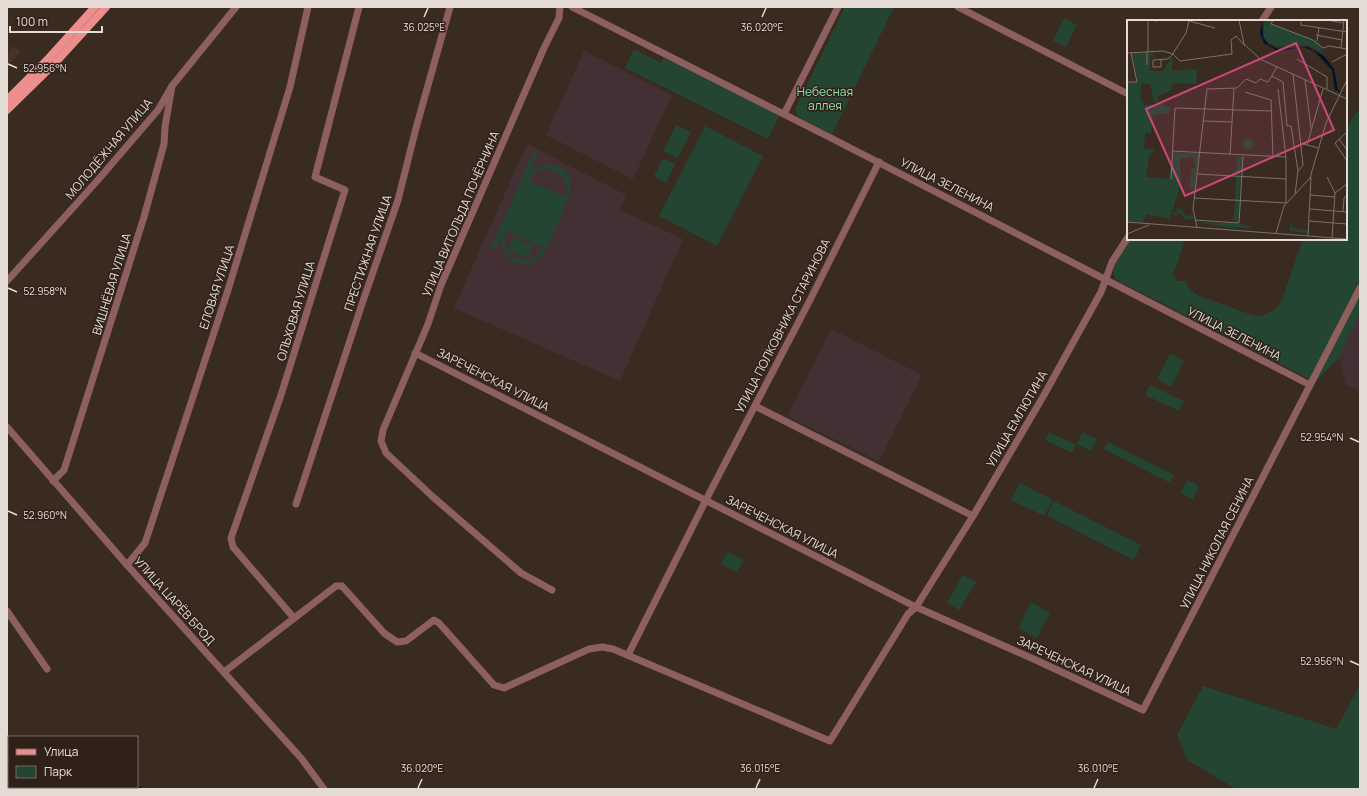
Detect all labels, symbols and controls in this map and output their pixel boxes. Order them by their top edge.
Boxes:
scale bar [10,8,102,34]
text: 100 m [16,13,48,30]
text: 36.025°E [403,20,445,34]
text: 36.020°E [741,20,783,34]
inset map [1127,20,1347,240]
text: 52.956°N [23,61,67,75]
park label: Небесная аллея [797,83,853,114]
street label: МОЛОДЁЖНАЯ УЛИЦА [61,94,156,203]
street label: УЛИЦА ВИТОЛЬДА ПОЧЁРНИНА [418,128,503,299]
street label: УЛИЦА ЗЕЛЕНИНА [897,154,997,216]
street label: ПРЕСТИЖНАЯ УЛИЦА [340,192,396,313]
street label: ВИШНЁВАЯ УЛИЦА [88,230,135,337]
street label: УЛИЦА ПОЛКОВНИКА СТАРИНОВА [731,235,834,416]
street label: ЕЛОВАЯ УЛИЦА [195,242,238,331]
street label: ОЛЬХОВАЯ УЛИЦА [272,258,319,363]
text: 52.958°N [24,284,67,298]
street label: УЛИЦА ЗЕЛЕНИНА [1184,303,1284,365]
street label: ЗАРЕЧЕНСКАЯ УЛИЦА [434,344,553,416]
street label: УЛИЦА ЕМЛЮТИНА [982,367,1051,470]
text: 52.954°N [1301,430,1344,444]
street label: УЛИЦА НИКОЛАЯ СЕНИНА [1176,473,1258,612]
street label: ЗАРЕЧЕНСКАЯ УЛИЦА [723,491,842,563]
text: 52.960°N [23,508,67,522]
street label: УЛИЦА ЦАРЁВ БРОД [130,553,219,649]
street label: ЗАРЕЧЕНСКАЯ УЛИЦА [1014,632,1135,700]
text: 52.956°N [1300,654,1344,668]
legend [8,736,138,788]
text: Улица [44,743,78,760]
text: 36.020°E [401,761,443,775]
text: 36.015°E [740,761,780,775]
text: 36.010°E [1078,761,1119,775]
text: Парк [44,763,73,780]

